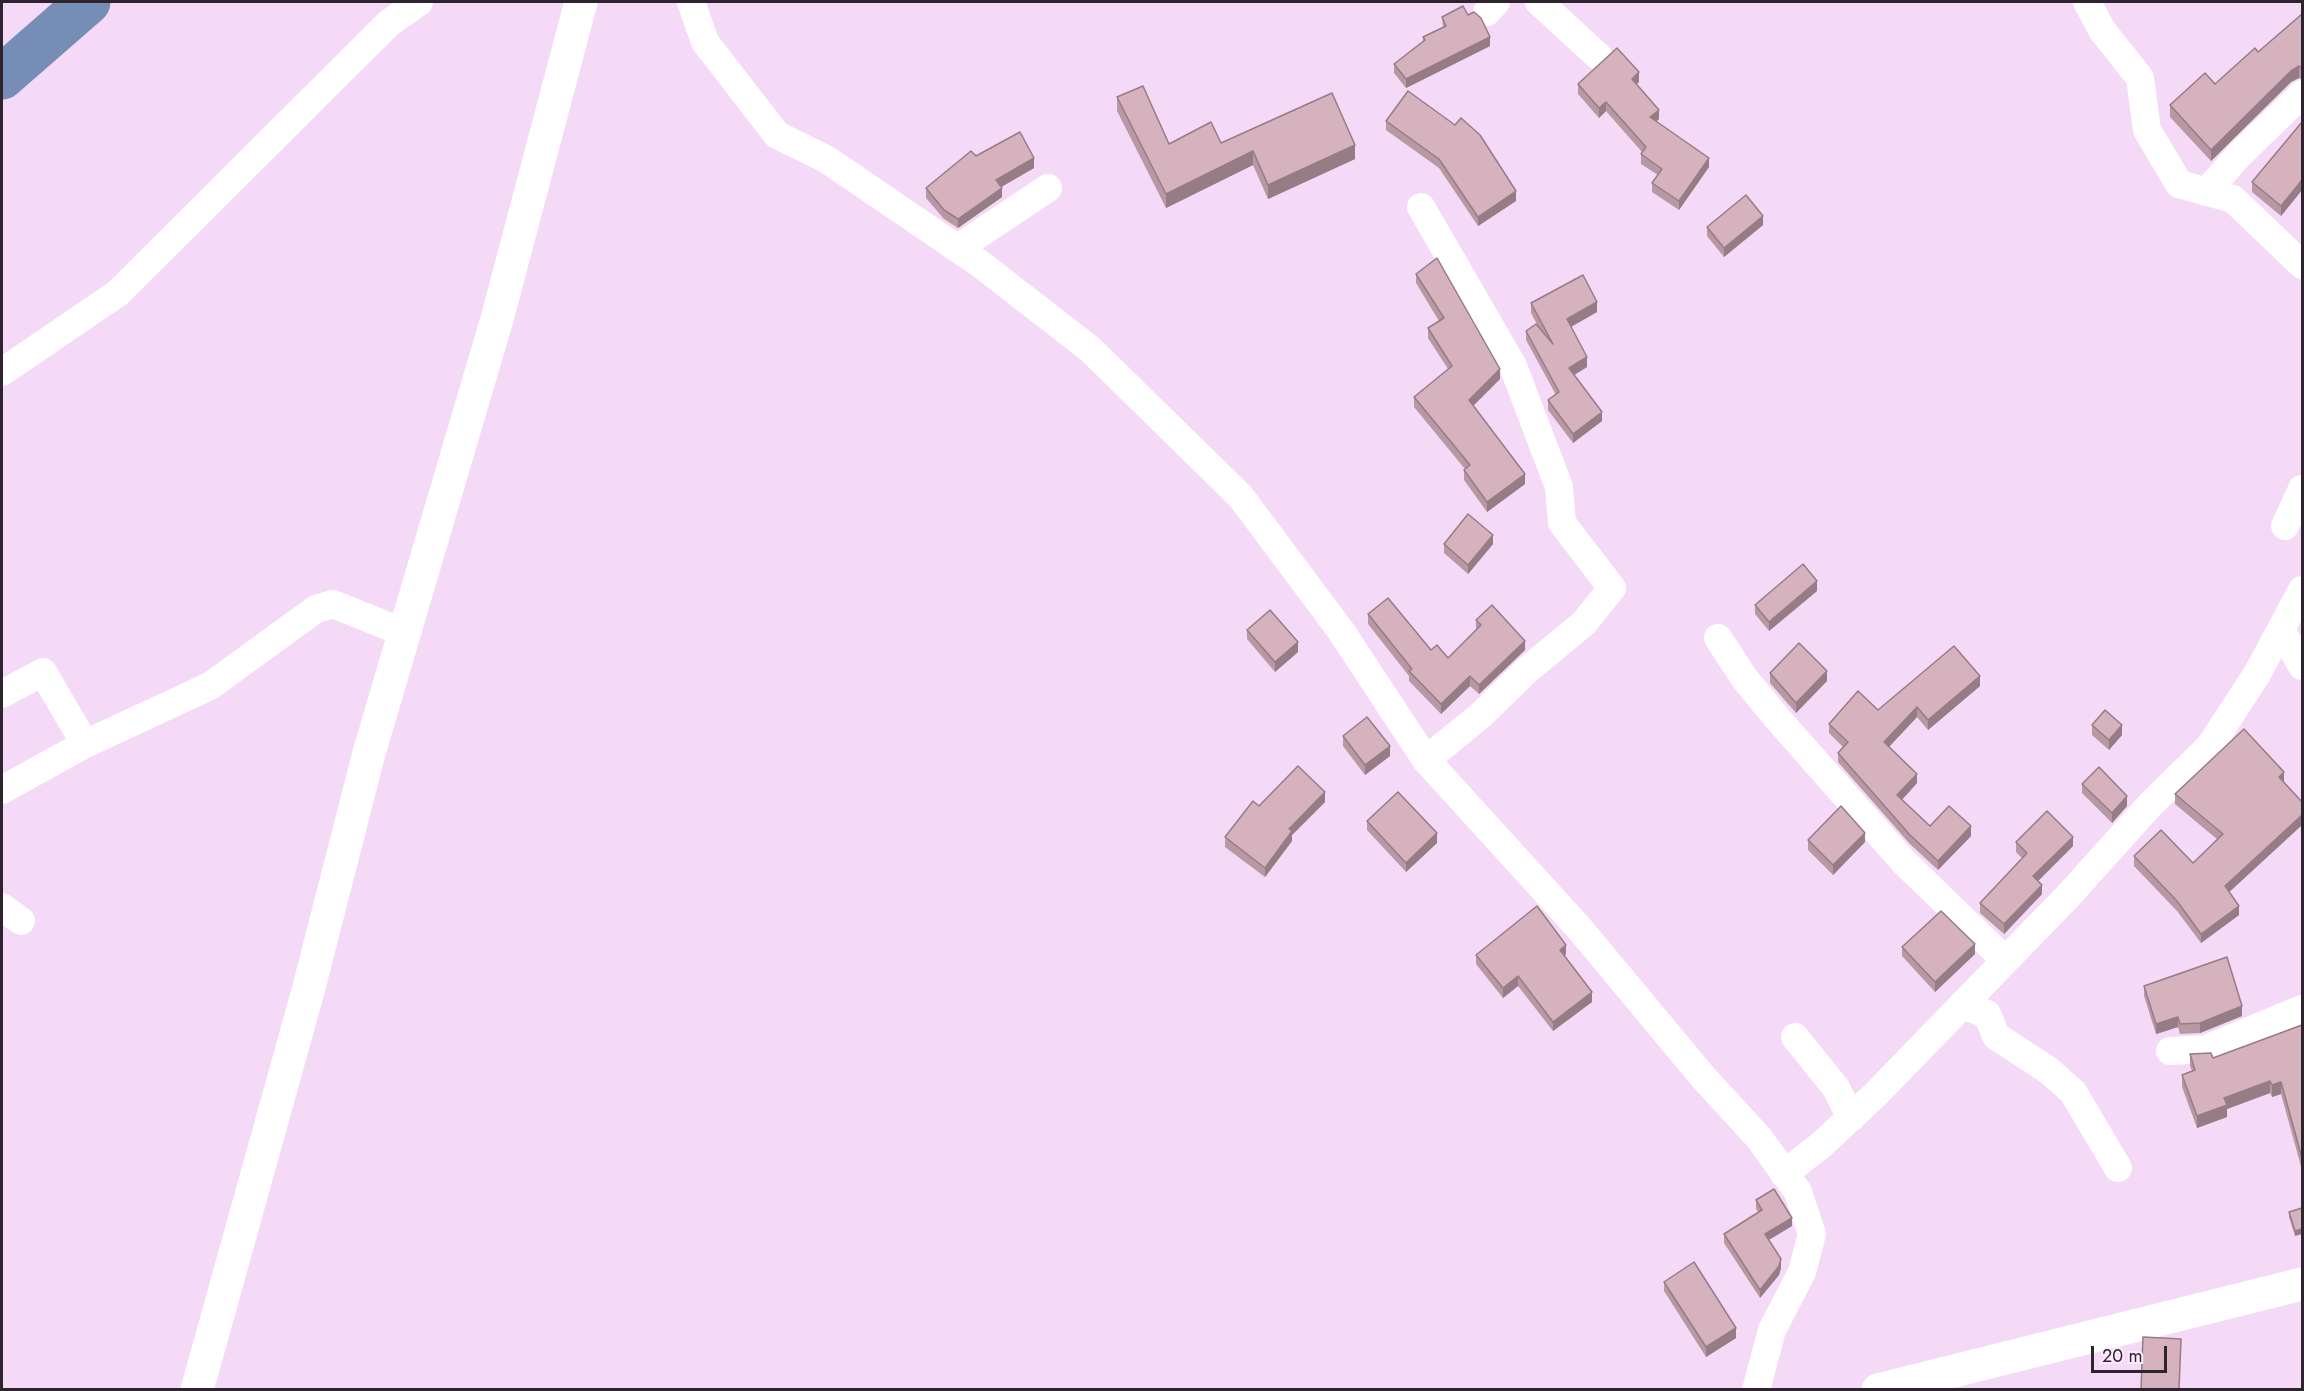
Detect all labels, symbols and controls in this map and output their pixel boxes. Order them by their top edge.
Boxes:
scale bar [2094,1334,2170,1372]
text: 20 m [2102,1343,2142,1369]

